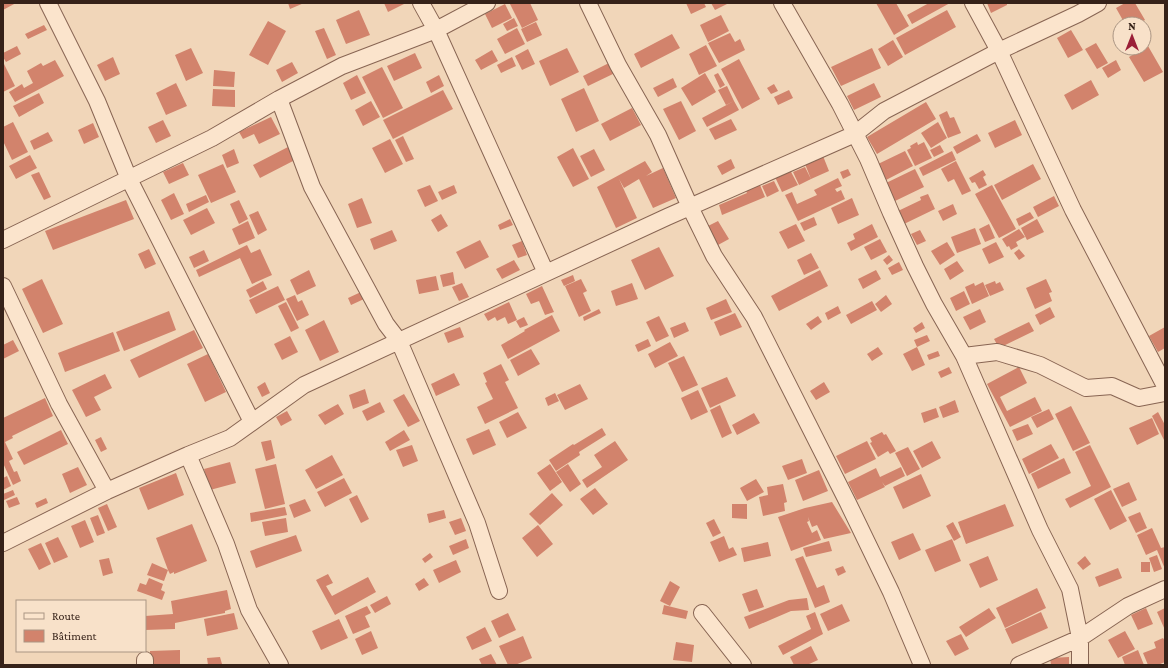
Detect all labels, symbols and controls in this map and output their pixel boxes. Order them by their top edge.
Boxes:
north arrow [1112,16,1152,56]
text: N [1128,20,1136,32]
legend [16,600,146,652]
text: Route [52,609,80,623]
text: Bâtiment [52,629,98,643]

